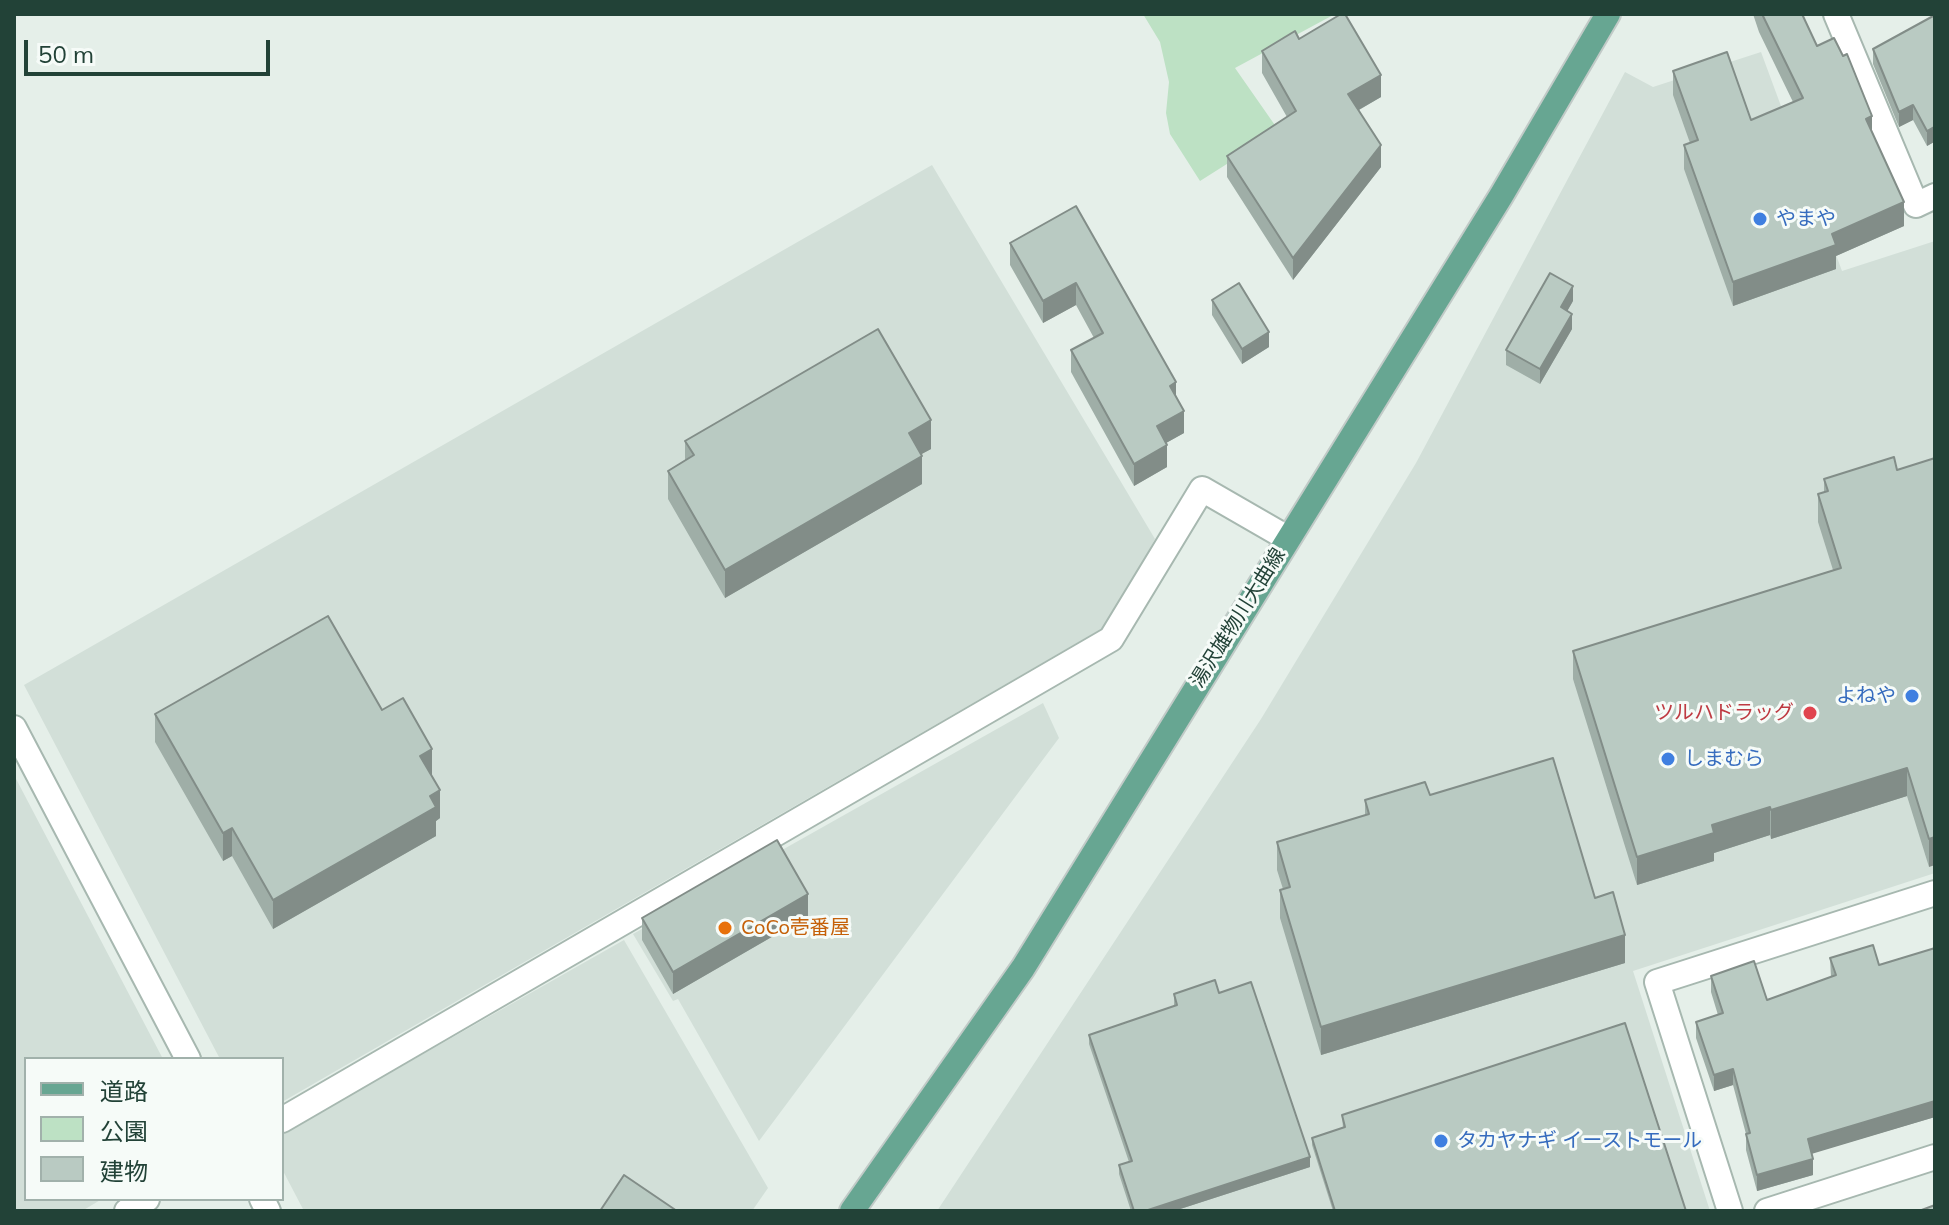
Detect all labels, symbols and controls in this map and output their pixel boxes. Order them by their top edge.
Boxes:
scale bar [28,24,274,74]
text: 50 m [38,39,94,69]
place label: やまや [1776,207,1836,231]
marker: やまや [1751,210,1769,228]
street label: 湯沢雄物川大曲線 [1185,544,1291,692]
place label: よねや [1836,684,1896,708]
marker: よねや [1903,687,1921,705]
place label: ツルハドラッグ [1654,701,1794,725]
marker: ツルハドラッグ [1801,704,1819,722]
place label: しまむら [1684,747,1764,771]
marker: しまむら [1659,750,1677,768]
place label: CoCo壱番屋 [741,916,850,940]
marker: CoCo壱番屋 [716,919,734,937]
legend [24,1057,284,1201]
text: 道路 [100,1076,148,1106]
text: 公園 [100,1116,148,1146]
place label: タカヤナギ イーストモール [1457,1129,1702,1153]
marker: タカヤナギ イーストモール [1432,1132,1450,1150]
text: 建物 [100,1156,148,1186]

